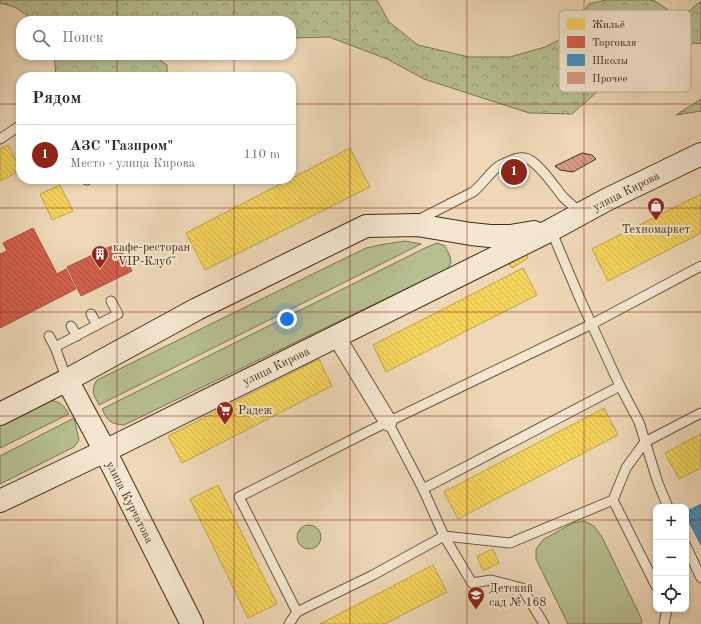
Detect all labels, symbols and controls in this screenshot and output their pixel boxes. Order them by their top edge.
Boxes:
legend [559,10,691,92]
search box [16,16,296,60]
text: Жильё [592,20,625,31]
icon: search [30,27,52,49]
text: Поиск [62,31,103,46]
text: Торговля [592,38,637,49]
text: Школы [592,56,628,67]
text: Прочее [592,74,627,85]
text: Рядом [32,90,81,107]
text: АЗС "Газпром" [70,139,173,154]
text: 1 [41,148,49,161]
text: 110 m [243,148,280,161]
text: Место · улица Кирова [70,157,195,170]
pin: 1 [501,157,527,187]
street label: улица Кирова [591,170,662,214]
shop icon: Техномаркет [646,196,666,221]
place label: Техномаркет [622,224,690,236]
place label: кафе-ресторан "VIP-Клуб" [113,242,191,268]
building icon: кафе-ресторан "VIP-Клуб" [90,244,110,269]
your location [277,309,297,329]
street label: улица Кирова [241,345,312,388]
supermarket icon: Радеж [215,400,235,425]
place label: Радеж [238,405,272,417]
street label: улица Курчатова [103,459,155,546]
map controls [653,504,689,612]
button: + [653,504,689,540]
button: − [653,540,689,576]
button: locate [653,576,689,612]
place label: Детский сад № 168 [489,583,546,609]
school or university icon: Детский сад № 168 [466,585,486,610]

